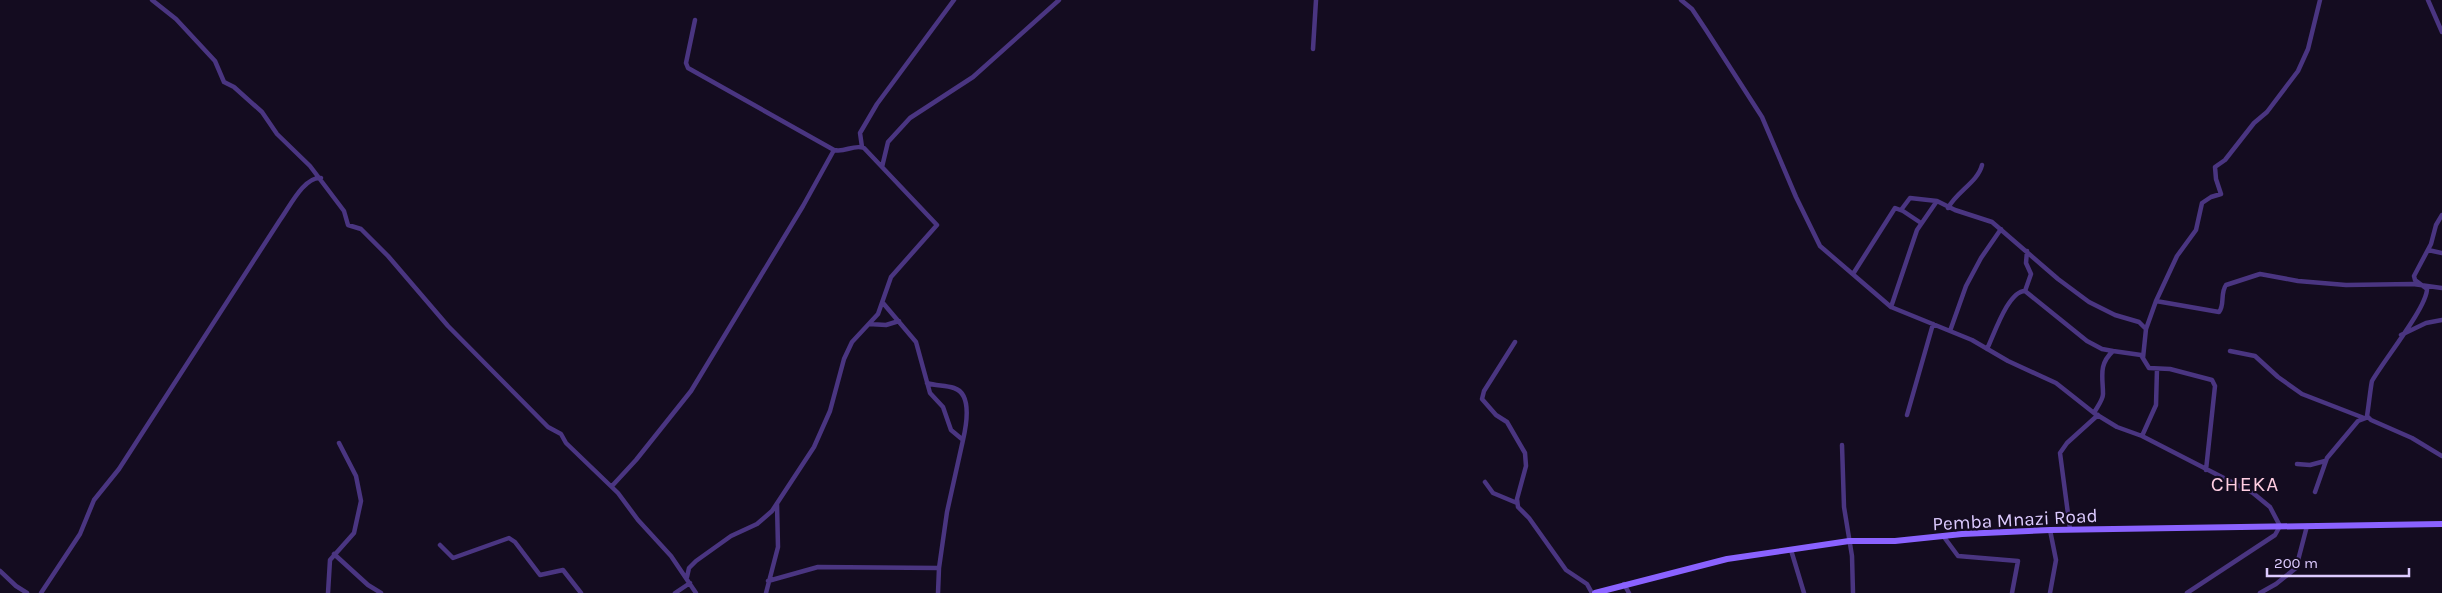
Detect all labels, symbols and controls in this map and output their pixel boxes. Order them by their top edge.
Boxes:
district label: CHEKA [2211,472,2279,496]
street label: Pemba Mnazi Road [1932,505,2098,535]
scale bar [2267,546,2410,578]
text: 200 m [2274,554,2318,572]

